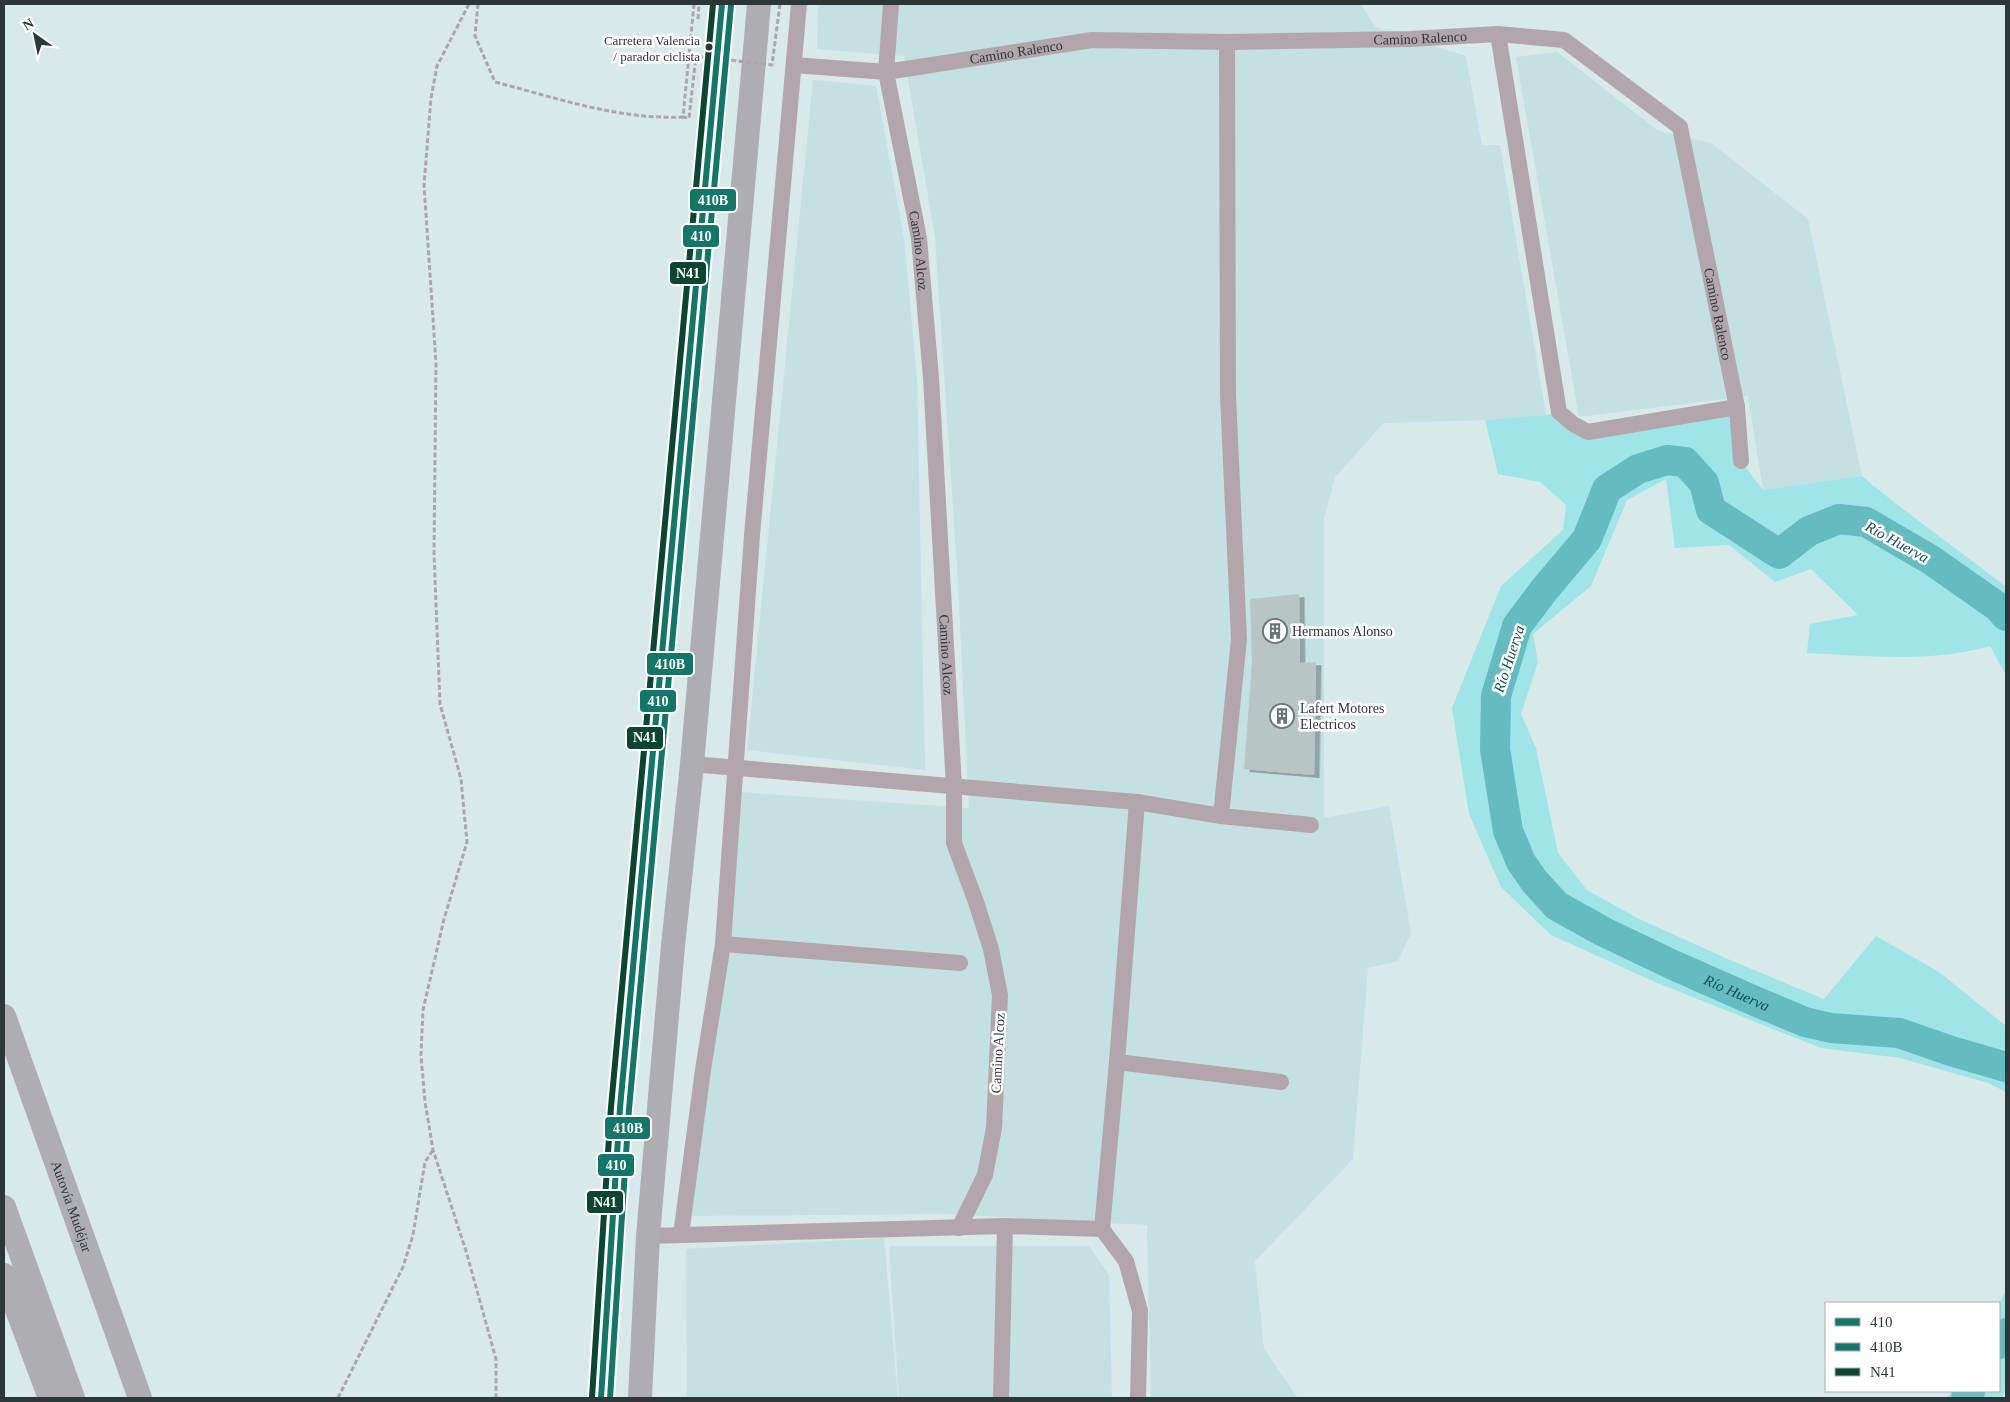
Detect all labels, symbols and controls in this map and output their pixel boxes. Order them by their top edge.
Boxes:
north arrow [10,10,60,60]
text: N [20,15,37,34]
street label: Camino Ralenco [1373,28,1467,47]
place label: Carretera Valencia / parador ciclista [604,33,700,64]
street label: Camino Ralenco [969,37,1064,66]
marker: Carretera Valencia / parador ciclista [704,42,714,52]
line badge: 410B [689,188,737,212]
text: 410B [698,193,728,208]
street label: Camino Alcoz [906,209,931,291]
line badge: 410 [682,224,720,248]
text: 410 [691,229,712,244]
line badge: N41 [669,261,707,285]
text: N41 [676,266,700,281]
street label: Camino Ralenco [1701,267,1735,361]
water label: Río Huerva [1862,518,1931,566]
street label: Camino Alcoz [937,614,956,695]
building icon: Hermanos Alonso [1262,618,1288,644]
water label: Río Huerva [1490,623,1527,696]
place label: Hermanos Alonso [1292,624,1393,639]
line badge: 410B [646,652,694,676]
text: 410B [655,657,685,672]
line badge: 410 [639,689,677,713]
text: 410 [648,694,669,709]
place label: Lafert Motores Electricos [1300,701,1384,732]
building icon: Lafert Motores Electricos [1269,703,1295,729]
line badge: N41 [626,726,664,750]
text: N41 [633,730,657,745]
water label: Río Huerva [1701,971,1772,1014]
street label: Camino Alcoz [988,1012,1008,1094]
line badge: 410B [604,1116,651,1140]
text: 410B [613,1121,643,1136]
line badge: 410 [597,1153,635,1177]
text: 410 [606,1158,627,1173]
street label: Autovía Mudéjar [49,1159,95,1254]
line badge: N41 [586,1190,624,1214]
text: N41 [593,1195,617,1210]
legend [1825,1302,2000,1392]
text: 410 [1870,1314,1893,1330]
text: 410B [1870,1339,1903,1355]
text: N41 [1870,1364,1896,1380]

